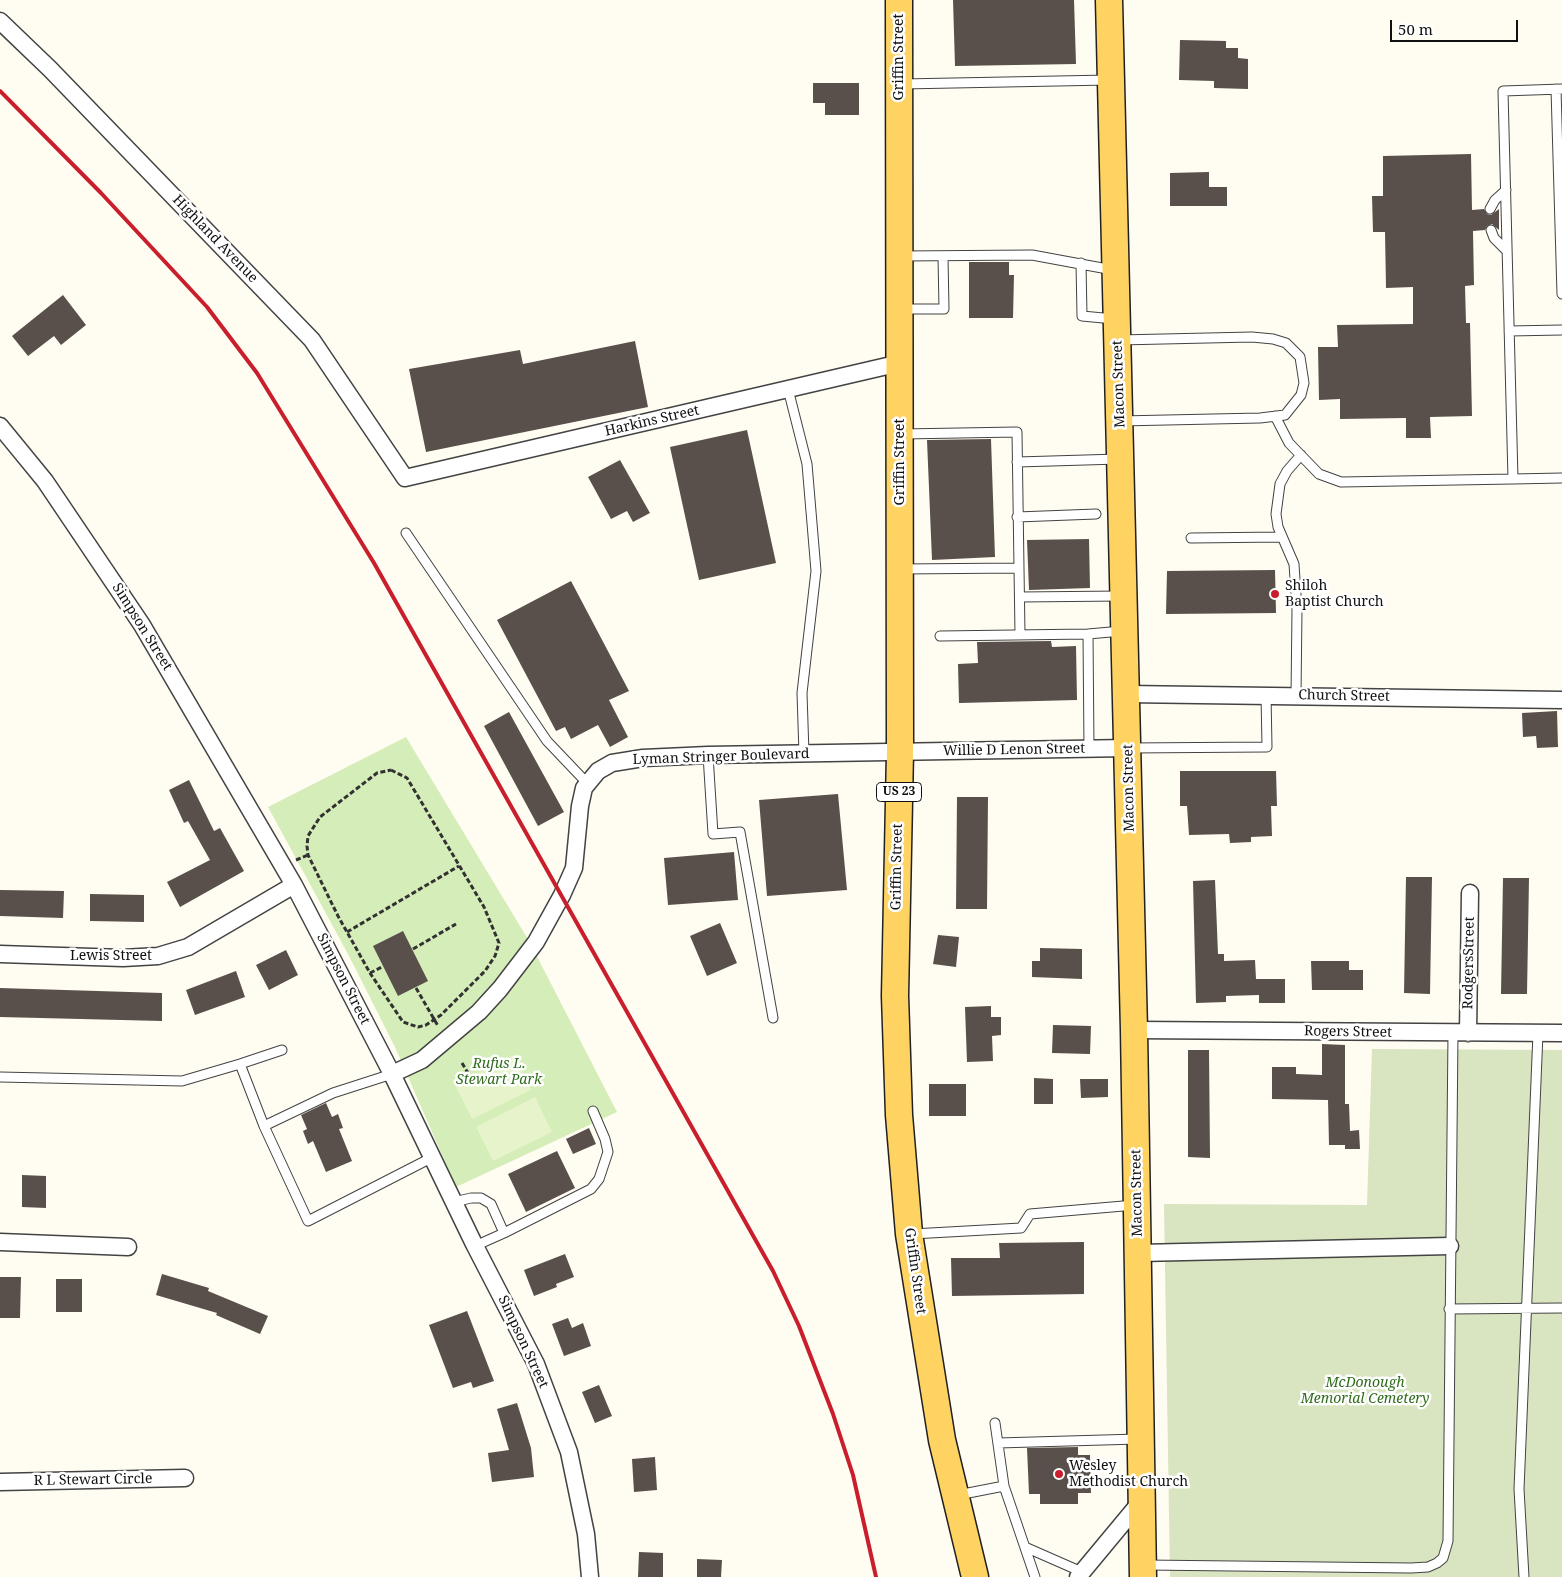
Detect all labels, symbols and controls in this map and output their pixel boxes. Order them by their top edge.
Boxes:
scale bar [1392,10,1520,42]
street label: Griffin Street [891,14,907,100]
text: 50 m [1398,19,1433,39]
street label: Highland Avenue [169,192,261,286]
street label: Macon Street [1109,340,1129,428]
street label: Harkins Street [603,402,701,440]
street label: Griffin Street [892,419,908,505]
place label: Shiloh Baptist Church [1285,578,1384,610]
street label: Simpson Street [108,580,176,674]
marker: Shiloh Baptist Church [1269,588,1281,600]
street label: Church Street [1298,687,1390,705]
street label: Willie D Lenon Street [943,740,1085,760]
street label: Macon Street [1120,744,1138,832]
street label: Lyman Stringer Boulevard [632,746,810,768]
road number: US 23 [876,782,922,802]
street label: Griffin Street [888,823,906,911]
street label: RodgersStreet [1460,916,1478,1010]
street label: Simpson Street [313,931,373,1027]
street label: Lewis Street [70,948,152,964]
street label: Rogers Street [1304,1023,1392,1041]
park label: Rufus L. Stewart Park [456,1056,542,1088]
street label: Macon Street [1128,1149,1146,1237]
street label: Griffin Street [901,1227,929,1315]
street label: Simpson Street [494,1293,552,1391]
park label: McDonough Memorial Cemetery [1301,1375,1429,1408]
place label: Wesley Methodist Church [1069,1458,1188,1490]
marker: Wesley Methodist Church [1053,1468,1065,1480]
street label: R L Stewart Circle [34,1471,152,1489]

